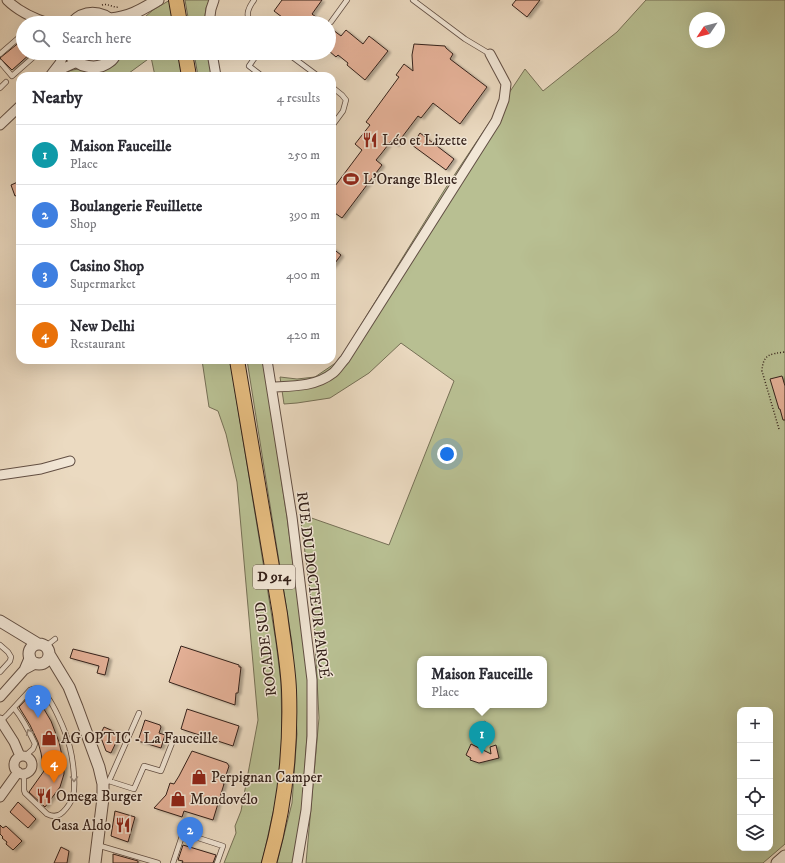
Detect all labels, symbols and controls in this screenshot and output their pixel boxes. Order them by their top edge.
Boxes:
north arrow [689,12,725,48]
search box [16,16,336,60]
icon: search [30,27,52,49]
text: Search here [62,29,131,48]
text: Nearby [32,87,82,109]
text: 4 results [277,90,320,106]
restaurant icon: Léo et Lizette [361,131,379,149]
place label: Léo et Lizette [382,131,467,150]
text: Maison Fauceille [70,137,171,156]
text: 1 [43,147,47,163]
text: 250 m [288,147,320,163]
text: Place [70,156,98,172]
sports icon: L'Orange Bleue [342,170,360,188]
place label: L'Orange Bleue [363,170,457,189]
text: Boulangerie Feuillette [70,197,202,216]
text: 2 [42,207,48,223]
text: 390 m [289,207,320,223]
text: Shop [70,216,96,232]
text: Casino Shop [70,257,144,276]
text: 3 [43,267,47,283]
text: 400 m [286,267,320,283]
text: Supermarket [70,276,136,292]
text: New Delhi [70,317,135,336]
text: 4 [41,327,49,343]
text: 420 m [287,327,320,343]
text: Restaurant [70,336,126,352]
your location [437,444,457,464]
street label: RUE DU DOCTEUR PARCÉ [292,491,334,680]
road number: D 914 [253,565,295,589]
street label: ROCADE SUD [251,600,281,698]
popup [417,656,547,708]
text: Maison Fauceille [431,665,533,684]
text: Place [431,684,459,700]
pin: 3 [25,685,51,718]
map controls [737,707,773,851]
button: + [737,707,773,743]
pin: 1 [469,721,495,754]
one-way arrow [26,729,34,736]
shop icon: AG OPTIC - La Fauceille [40,729,58,747]
place label: AG OPTIC - La Fauceille [61,729,218,748]
button: − [737,743,773,779]
pin: 4 [41,750,67,783]
shop icon: Perpignan Camper [190,768,208,786]
place label: Perpignan Camper [211,768,323,787]
one-way arrow [70,776,78,782]
button: locate [737,779,773,815]
restaurant icon: Omega Burger [35,787,53,805]
place label: Omega Burger [56,787,143,806]
shop icon: Mondovélo [169,790,187,808]
place label: Mondovélo [190,790,258,809]
button: layers [737,815,773,851]
place label: Casa Aldo [51,816,111,835]
restaurant icon: Casa Aldo [114,816,132,834]
pin: 2 [177,817,203,850]

